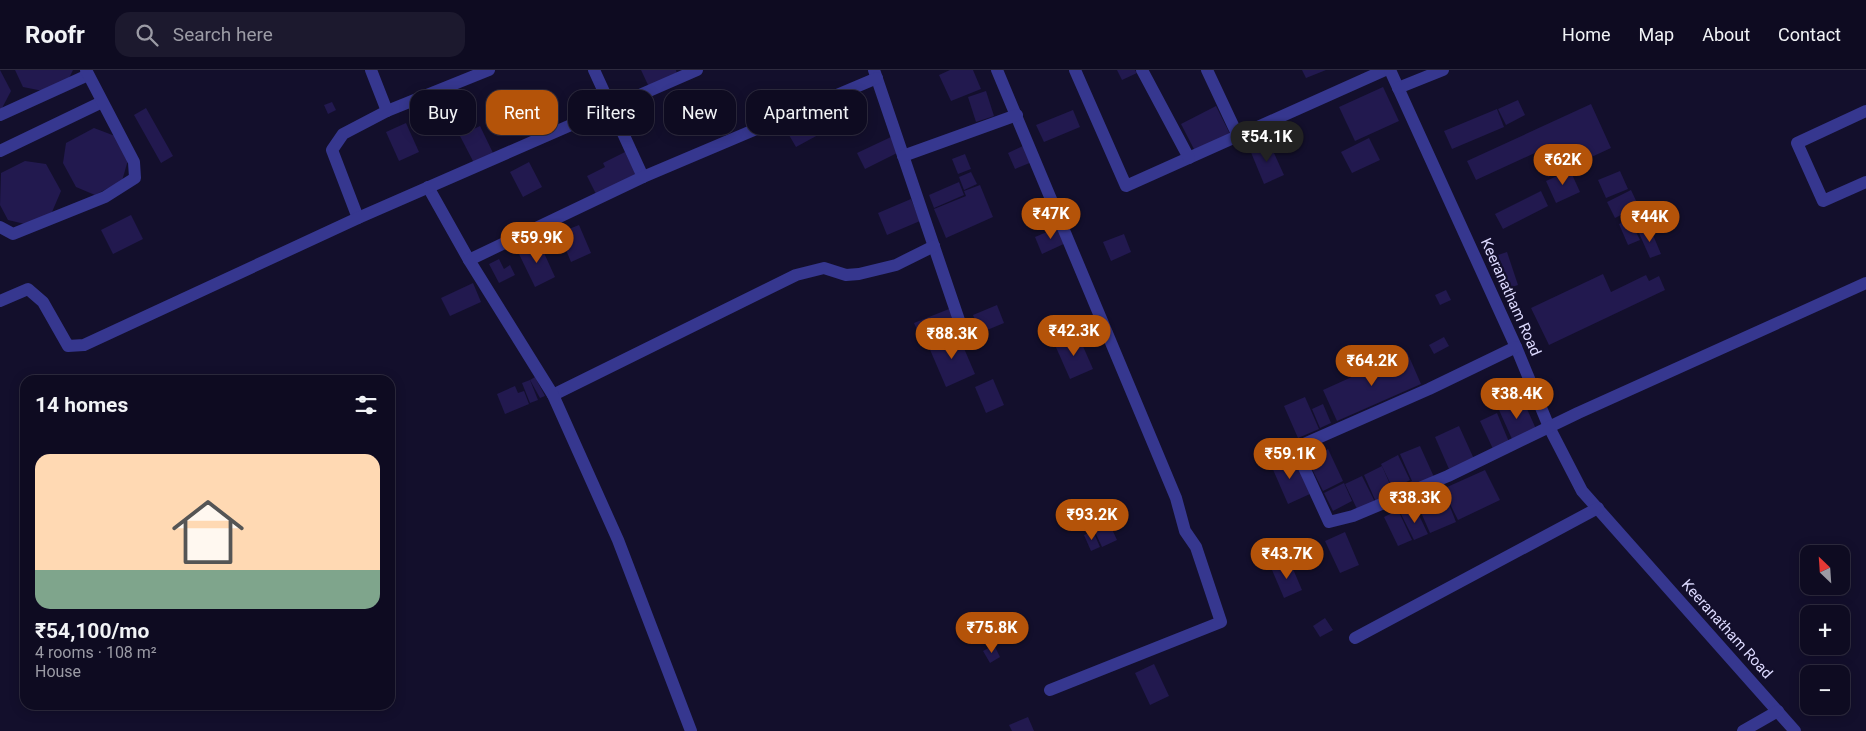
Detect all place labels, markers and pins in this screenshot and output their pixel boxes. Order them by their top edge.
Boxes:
pin: ₹54.1K [1226,121,1308,163]
pin: ₹62K [1533,144,1593,186]
pin: ₹47K [1021,198,1081,240]
pin: ₹44K [1620,200,1680,243]
pin: ₹59.9K [496,222,578,264]
pin: ₹42.3K [1033,314,1115,357]
pin: ₹88.3K [911,318,993,360]
pin: ₹64.2K [1331,344,1413,387]
pin: ₹38.4K [1476,378,1558,420]
pin: ₹59.1K [1249,438,1331,480]
pin: ₹38.3K [1374,482,1456,524]
pin: ₹93.2K [1051,498,1133,541]
pin: ₹43.7K [1246,538,1328,580]
pin: ₹75.8K [951,612,1033,654]

